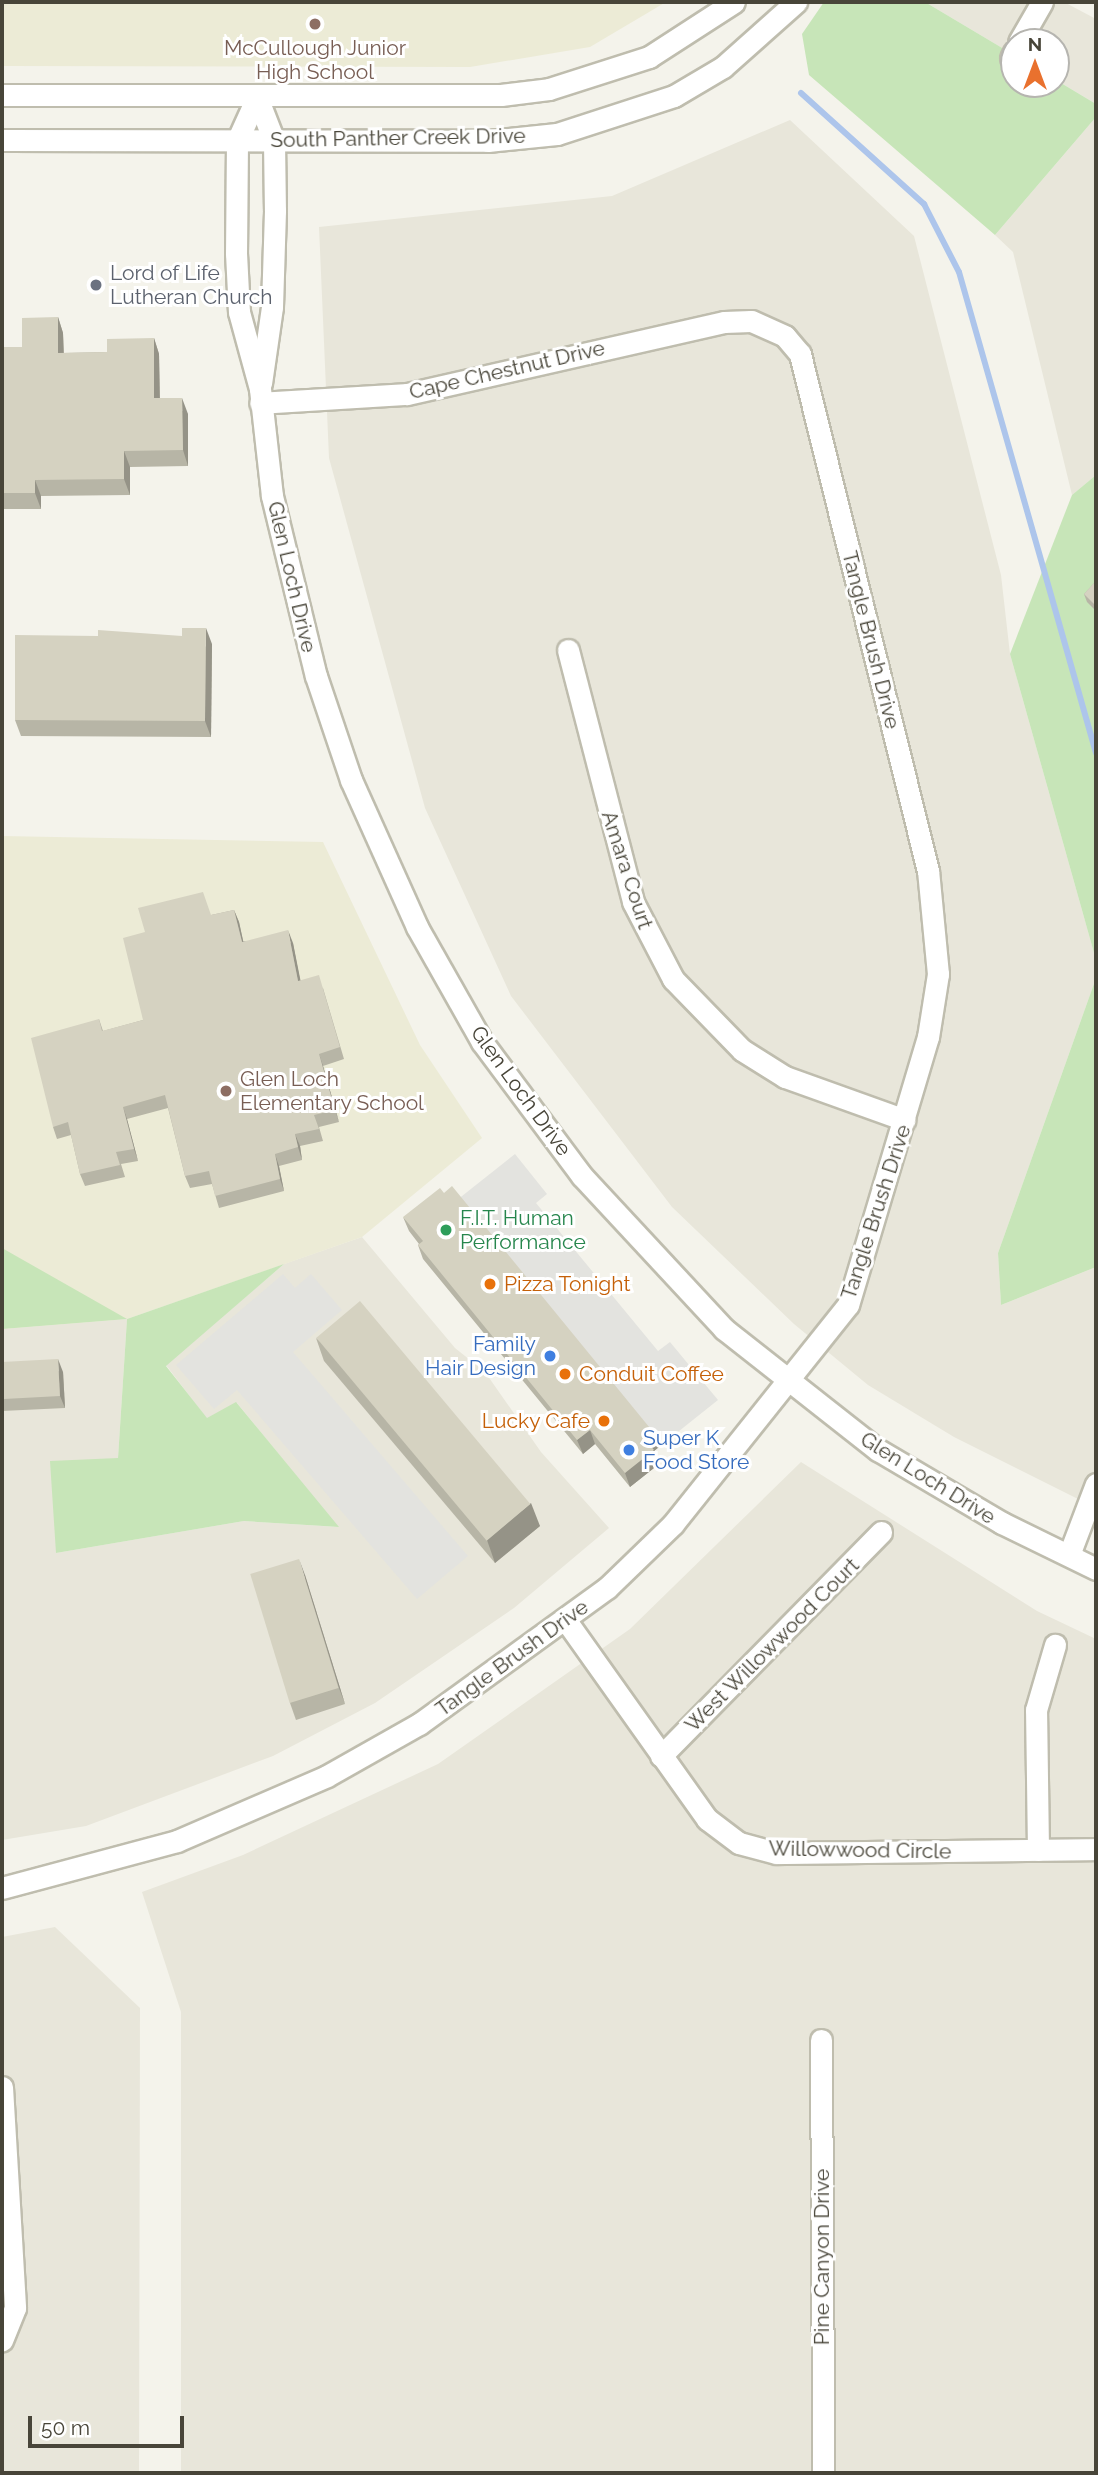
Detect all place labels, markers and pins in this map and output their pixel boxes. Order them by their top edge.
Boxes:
marker: McCullough Junior High School [307,16,323,32]
place label: McCullough Junior High School [224,35,406,85]
place label: Lord of Life Lutheran Church [110,260,273,310]
marker: Lord of Life Lutheran Church [88,277,104,293]
place label: Glen Loch Elementary School [240,1066,424,1116]
marker: Glen Loch Elementary School [218,1083,234,1099]
place label: F.I.T. Human Performance [460,1205,586,1255]
marker: F.I.T. Human Performance [438,1222,454,1238]
place label: Pizza Tonight [504,1271,631,1297]
marker: Pizza Tonight [482,1276,498,1292]
place label: Family Hair Design [425,1331,536,1381]
marker: Family Hair Design [542,1348,558,1364]
place label: Conduit Coffee [579,1361,724,1387]
marker: Conduit Coffee [557,1366,573,1382]
place label: Lucky Cafe [481,1408,590,1434]
marker: Lucky Cafe [596,1413,612,1429]
place label: Super K Food Store [643,1425,749,1475]
marker: Super K Food Store [621,1442,637,1458]

